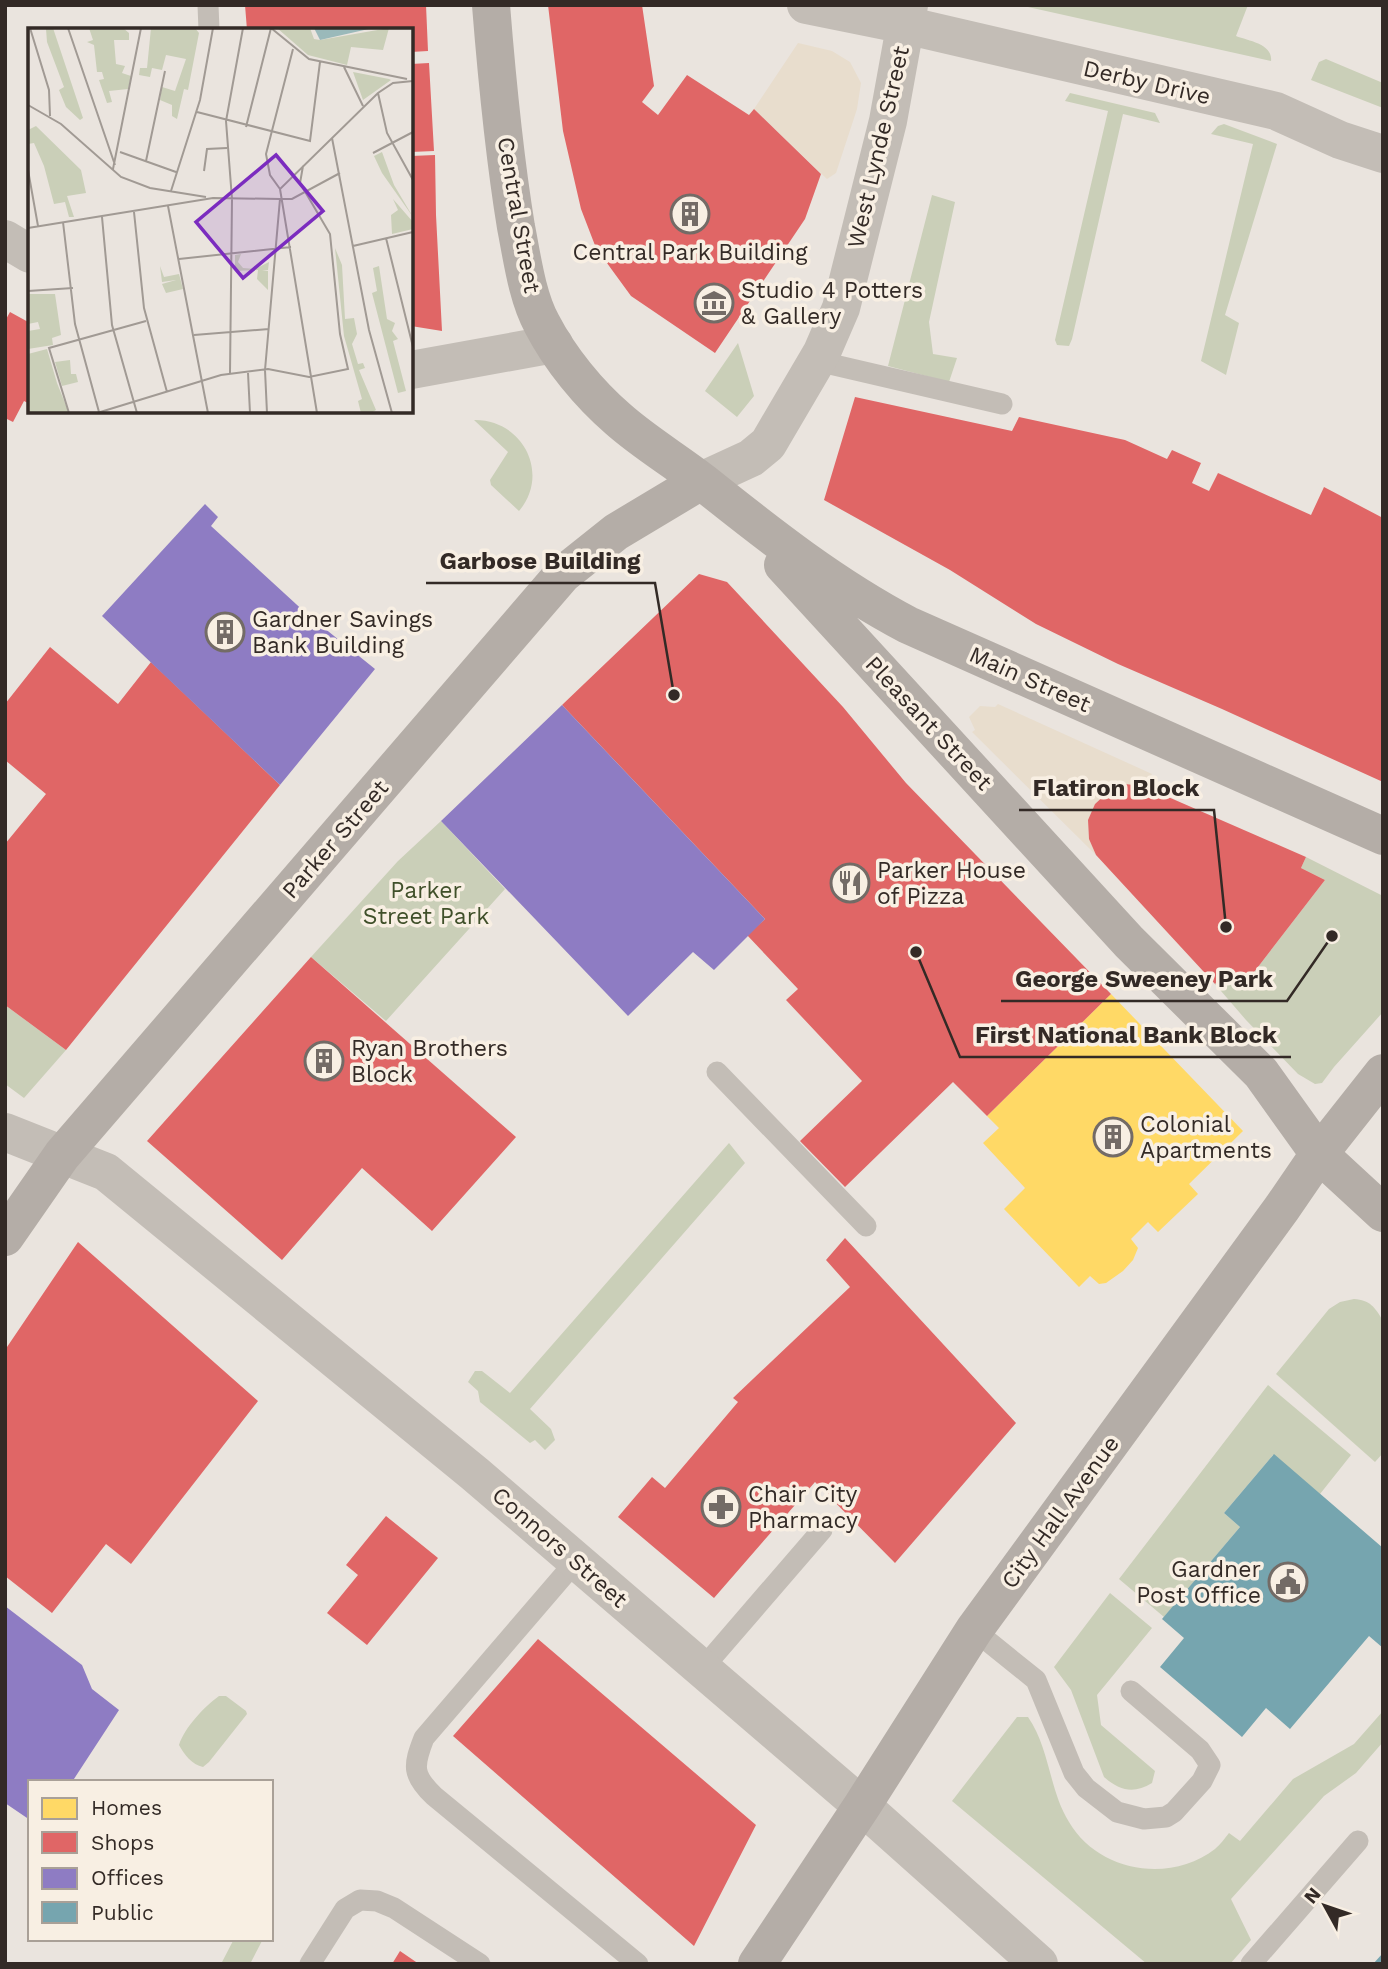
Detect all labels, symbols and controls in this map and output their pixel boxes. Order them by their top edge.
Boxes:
inset map [28,28,413,413]
street label: West Lynde Street [842,43,915,251]
street label: Derby Drive [1081,55,1213,110]
street label: Central Street [491,135,546,296]
building icon: Central Park Building [669,193,711,235]
place label: Central Park Building [572,239,808,266]
place label: Studio 4 Potters & Gallery [741,277,923,330]
museum icon: Studio 4 Potters & Gallery [693,282,735,324]
callout: Garbose Building [426,538,655,583]
text: Garbose Building [440,547,641,575]
place label: Gardner Savings Bank Building [252,606,433,659]
building icon: Gardner Savings Bank Building [204,611,246,653]
street label: Main Street [965,641,1095,718]
street label: Pleasant Street [860,651,998,796]
callout: Flatiron Block [1019,765,1214,810]
street label: Parker Street [277,774,394,904]
text: Flatiron Block [1032,774,1200,802]
place label: Parker House of Pizza [877,857,1026,910]
restaurant icon: Parker House of Pizza [829,862,871,904]
park label: Parker Street Park [363,877,489,930]
callout: George Sweeney Park [1001,956,1287,1001]
text: George Sweeney Park [1015,965,1273,993]
callout: First National Bank Block [960,1012,1291,1057]
text: First National Bank Block [975,1021,1277,1049]
place label: Ryan Brothers Block [351,1035,508,1088]
building icon: Ryan Brothers Block [303,1040,345,1082]
place label: Colonial Apartments [1140,1111,1272,1164]
building icon: Colonial Apartments [1092,1116,1134,1158]
street label: City Hall Avenue [996,1431,1125,1594]
street label: Connors Street [487,1481,633,1614]
place label: Chair City Pharmacy [748,1481,858,1534]
pharmacy icon: Chair City Pharmacy [700,1486,742,1528]
place label: Gardner Post Office [1136,1556,1261,1609]
public building icon: Gardner Post Office [1267,1561,1309,1603]
legend [28,1780,273,1941]
text: Homes [91,1795,162,1820]
text: Shops [91,1830,154,1855]
text: Offices [91,1865,164,1890]
north arrow [1290,1871,1360,1941]
text: N [1299,1883,1326,1908]
text: Public [91,1900,154,1925]

